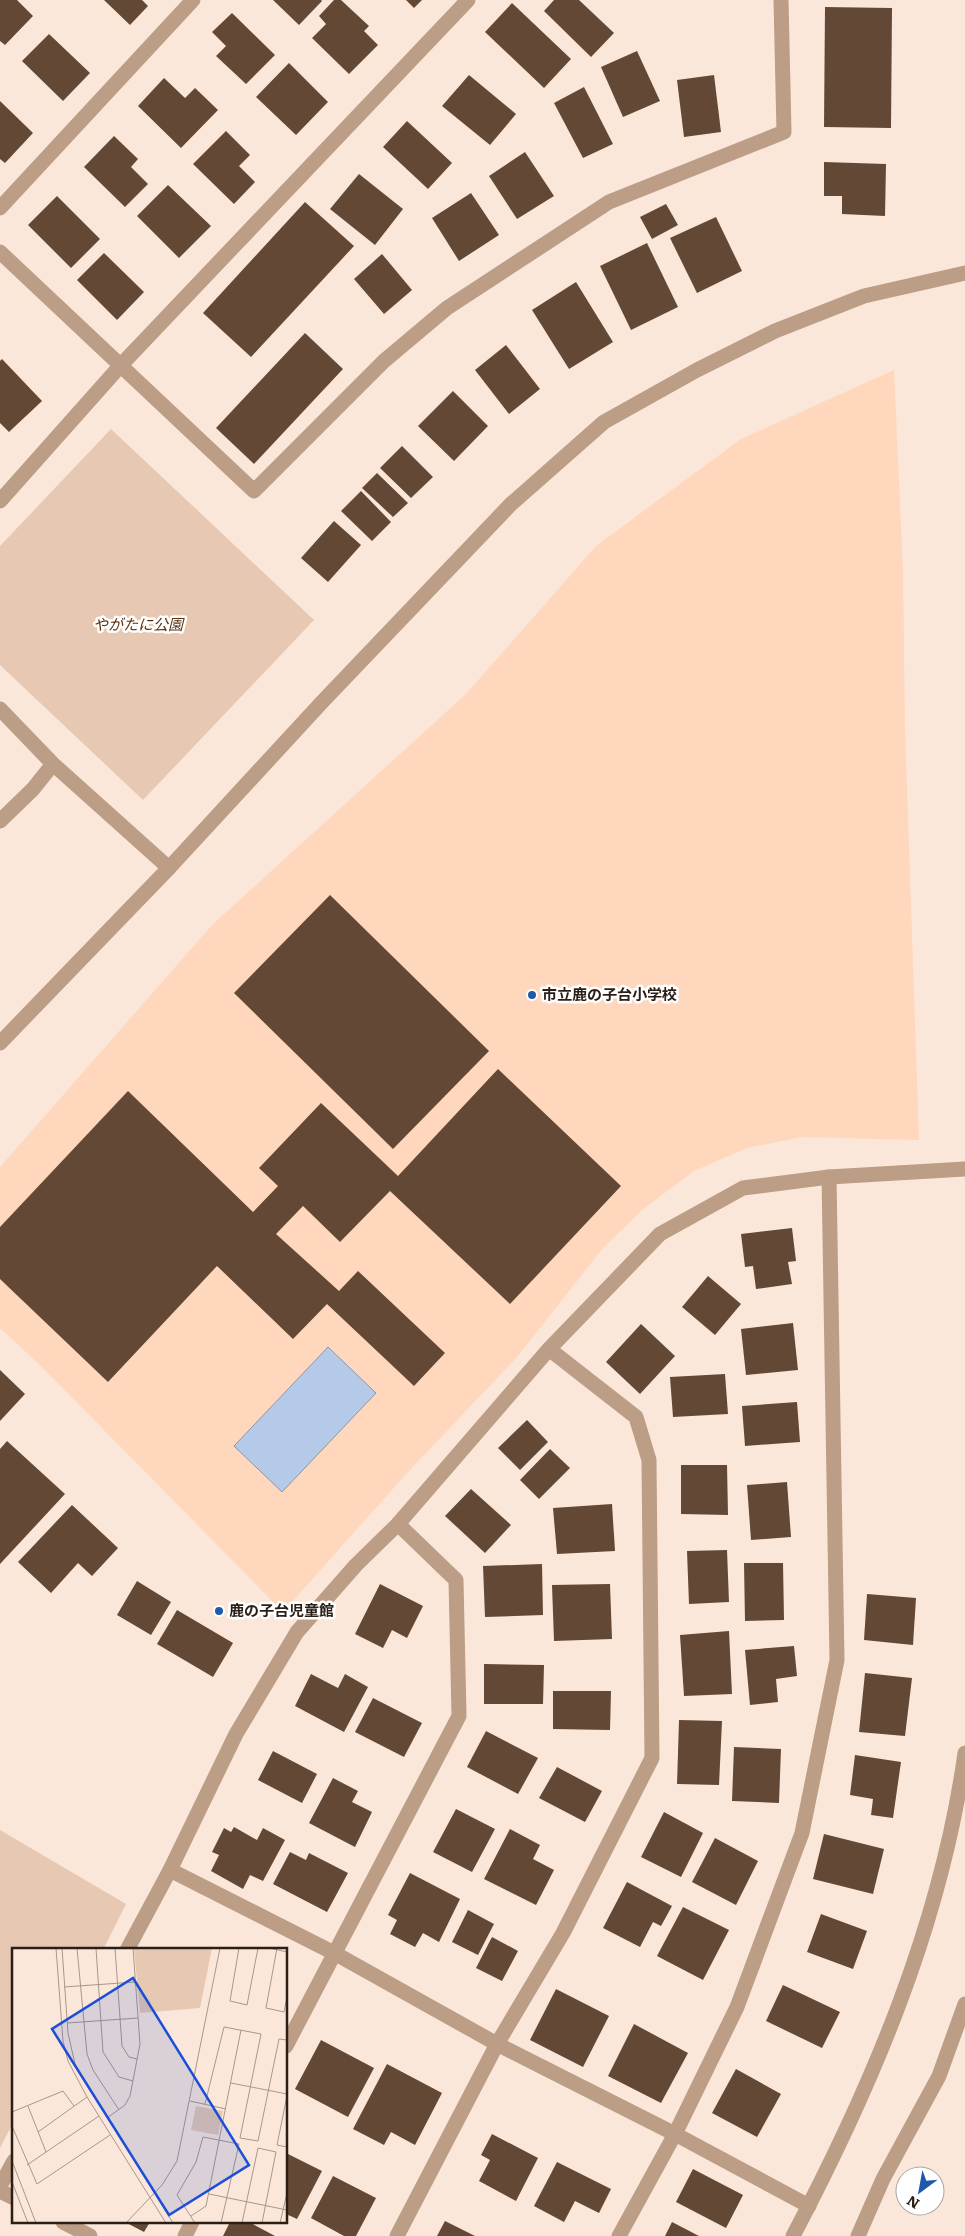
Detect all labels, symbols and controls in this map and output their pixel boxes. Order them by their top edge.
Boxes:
park label: やがたに公園 [93,612,185,635]
place label: 市立鹿の子台小学校 [542,982,677,1005]
marker: 市立鹿の子台小学校 [526,989,538,1001]
place label: 鹿の子台児童館 [229,1598,334,1621]
marker: 鹿の子台児童館 [213,1605,225,1617]
inset map [12,1948,288,2224]
north arrow [895,2166,945,2216]
text: N [902,2191,923,2214]

